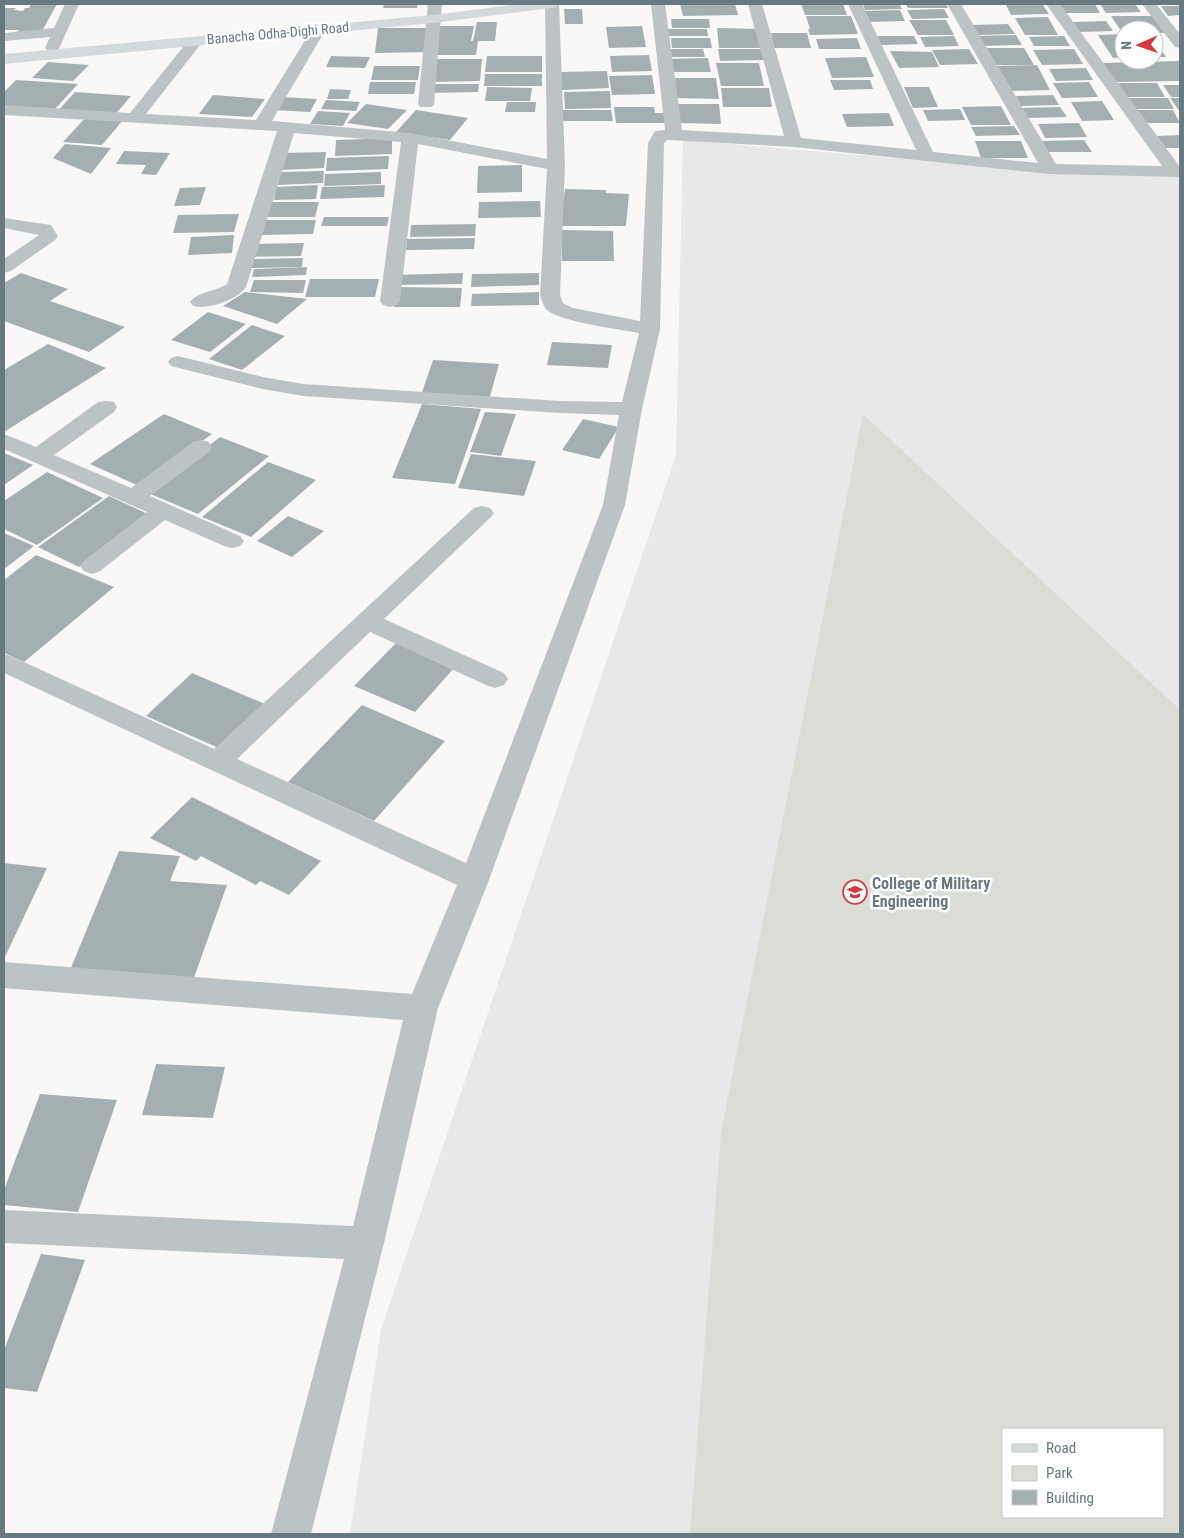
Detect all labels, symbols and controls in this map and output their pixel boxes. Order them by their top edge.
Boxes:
street label: Banacha Odha-Dighi Road [206,19,350,47]
north arrow [1114,20,1164,70]
text: N [1118,41,1134,50]
place label: College of Military Engineering [872,874,990,911]
school or university icon: College of Military Engineering [842,879,868,905]
legend [1002,1428,1164,1518]
text: Road [1046,1439,1076,1457]
text: Park [1046,1464,1073,1482]
text: Building [1046,1489,1094,1507]

